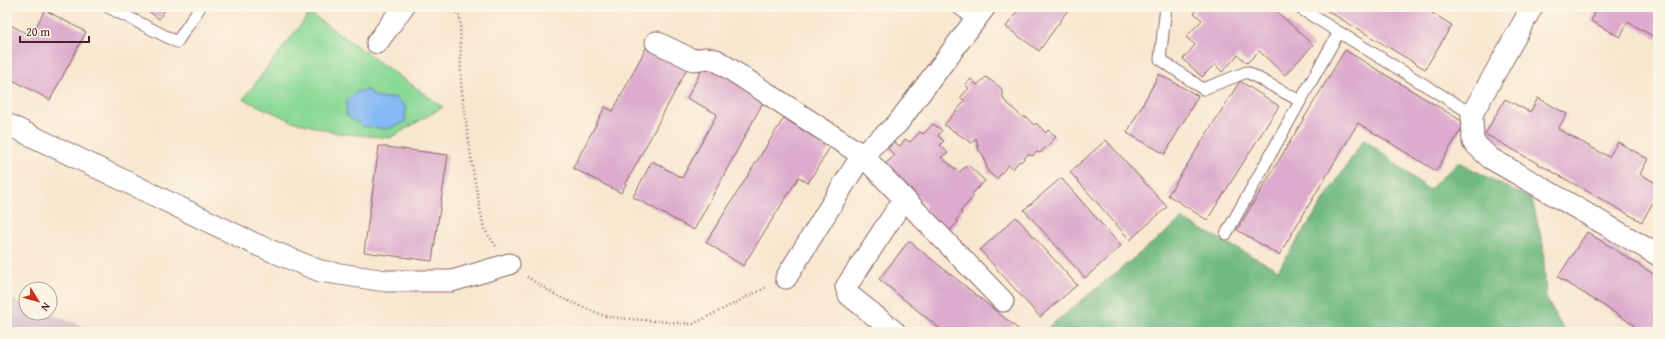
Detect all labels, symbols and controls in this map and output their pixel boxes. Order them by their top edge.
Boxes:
scale bar [20,18,89,44]
text: 20 m [26,23,50,40]
north arrow [18,281,58,321]
text: N [37,299,55,315]

